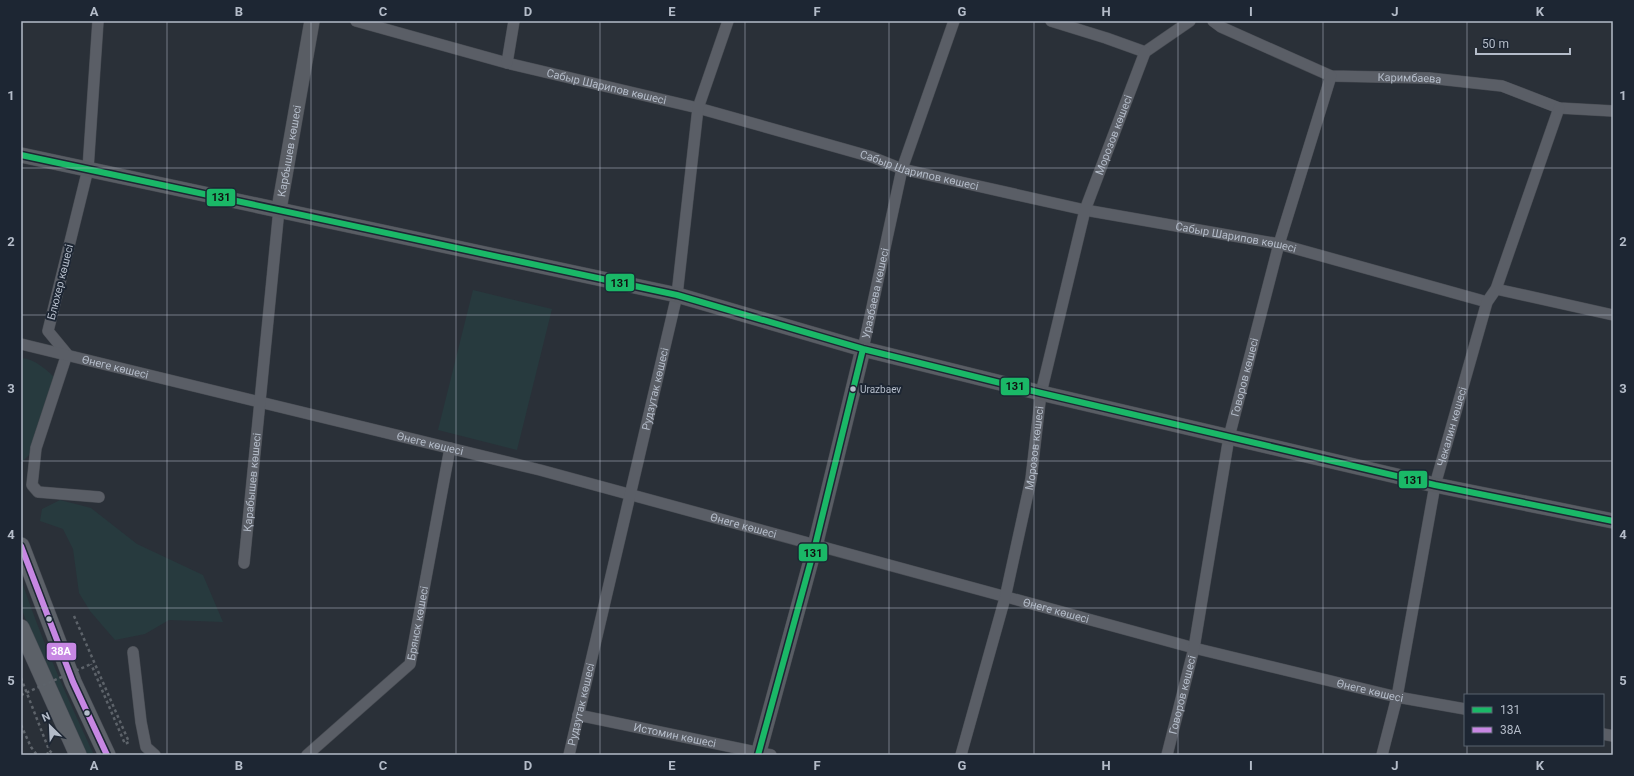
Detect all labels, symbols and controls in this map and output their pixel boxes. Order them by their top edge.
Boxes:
text: A [90,4,99,19]
text: B [235,4,243,19]
text: C [379,4,388,19]
text: D [524,4,532,19]
text: E [668,4,676,19]
text: F [813,4,821,19]
text: G [958,4,967,19]
text: H [1101,4,1111,19]
text: I [1249,4,1253,19]
text: J [1391,4,1399,19]
text: K [1536,4,1545,19]
scale bar [1476,30,1570,56]
text: 50 m [1482,37,1509,51]
street label: Сабыр Шарипов көшесі [545,67,668,107]
street label: Каримбаева [1377,71,1442,86]
text: 1 [7,88,15,103]
text: 1 [1619,88,1627,103]
street label: Морозов көшесі [1093,93,1135,177]
street label: Карбышев көшесі [275,104,304,198]
street label: Сабыр Шарипов көшесі [859,148,980,193]
line badge: 131 [206,188,236,207]
text: 131 [212,191,230,204]
street label: Сабыр Шарипов көшесі [1175,220,1298,256]
text: 2 [7,234,15,249]
text: 2 [1619,234,1627,249]
street label: Блюхер көшесі [45,243,76,321]
street label: Уразбаева көшесі [859,247,892,340]
line badge: 131 [605,273,635,292]
text: 131 [611,277,629,290]
street label: Говоров көшесі [1229,337,1261,418]
street label: Рудзутак көшесі [639,346,671,432]
street label: Өнеге көшесі [81,353,150,382]
line badge: 131 [1000,377,1030,396]
text: 131 [1006,380,1024,393]
text: 3 [7,381,15,396]
text: 3 [1619,381,1627,396]
marker: Urazbaev [848,384,858,394]
place label: Urazbaev [860,384,901,395]
street label: Чекалин көшесі [1435,385,1470,468]
street label: Морозов көшесі [1023,405,1046,491]
street label: Өнеге көшесі [395,429,465,458]
street label: Қарабышев көшесі [241,432,264,533]
line badge: 131 [1398,470,1428,489]
text: 131 [1404,474,1422,487]
street label: Өнеге көшесі [709,511,778,541]
text: 4 [7,527,15,542]
text: 4 [1619,527,1627,542]
line badge: 131 [798,543,828,562]
text: 131 [804,547,822,560]
street label: Брянск көшесі [405,585,431,661]
street label: Өнеге көшесі [1021,596,1091,626]
unlabelled marker [44,614,54,624]
line badge: 38А [46,642,77,661]
text: 38А [51,645,72,658]
street label: Говоров көшесі [1166,654,1199,736]
street label: Рудзутак көшесі [565,662,597,747]
text: 5 [7,673,15,688]
text: 5 [1619,673,1627,688]
street label: Өнеге көшесі [1335,677,1404,705]
legend [1464,694,1604,746]
text: 131 [1500,703,1520,717]
north arrow [30,706,70,746]
unlabelled marker [82,708,92,718]
text: N [40,710,53,725]
street label: Истомин көшесі [632,721,717,750]
text: 38А [1500,723,1521,737]
text: A [90,758,99,773]
text: B [235,758,243,773]
text: C [379,758,388,773]
text: D [524,758,532,773]
text: E [668,758,676,773]
text: F [813,758,821,773]
text: G [958,758,967,773]
text: H [1101,758,1111,773]
text: I [1249,758,1253,773]
text: J [1391,758,1399,773]
text: K [1536,758,1545,773]

